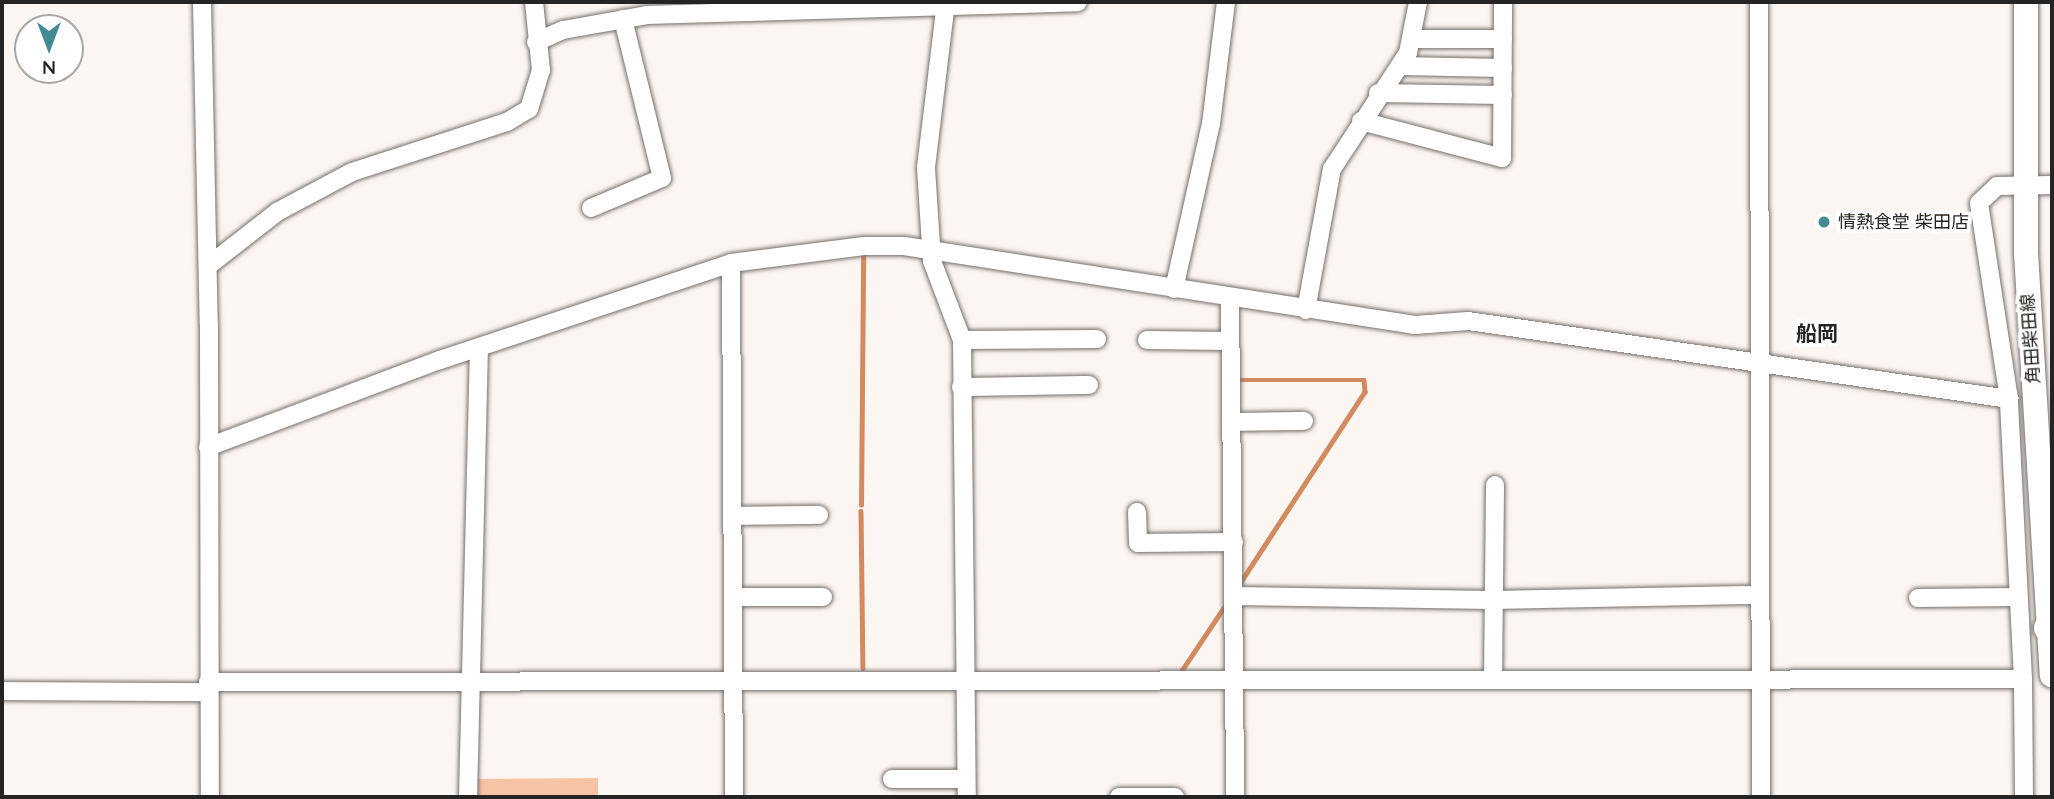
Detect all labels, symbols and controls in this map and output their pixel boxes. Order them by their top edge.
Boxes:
north arrow [14,14,84,84]
text: N [42,56,56,80]
place label: 情熱食堂 柴田店 [1838,211,1969,233]
marker: 情熱食堂 柴田店 [1816,214,1832,230]
street label: 角田柴田線 [2017,293,2045,385]
district label: 船岡 [1796,320,1838,346]

